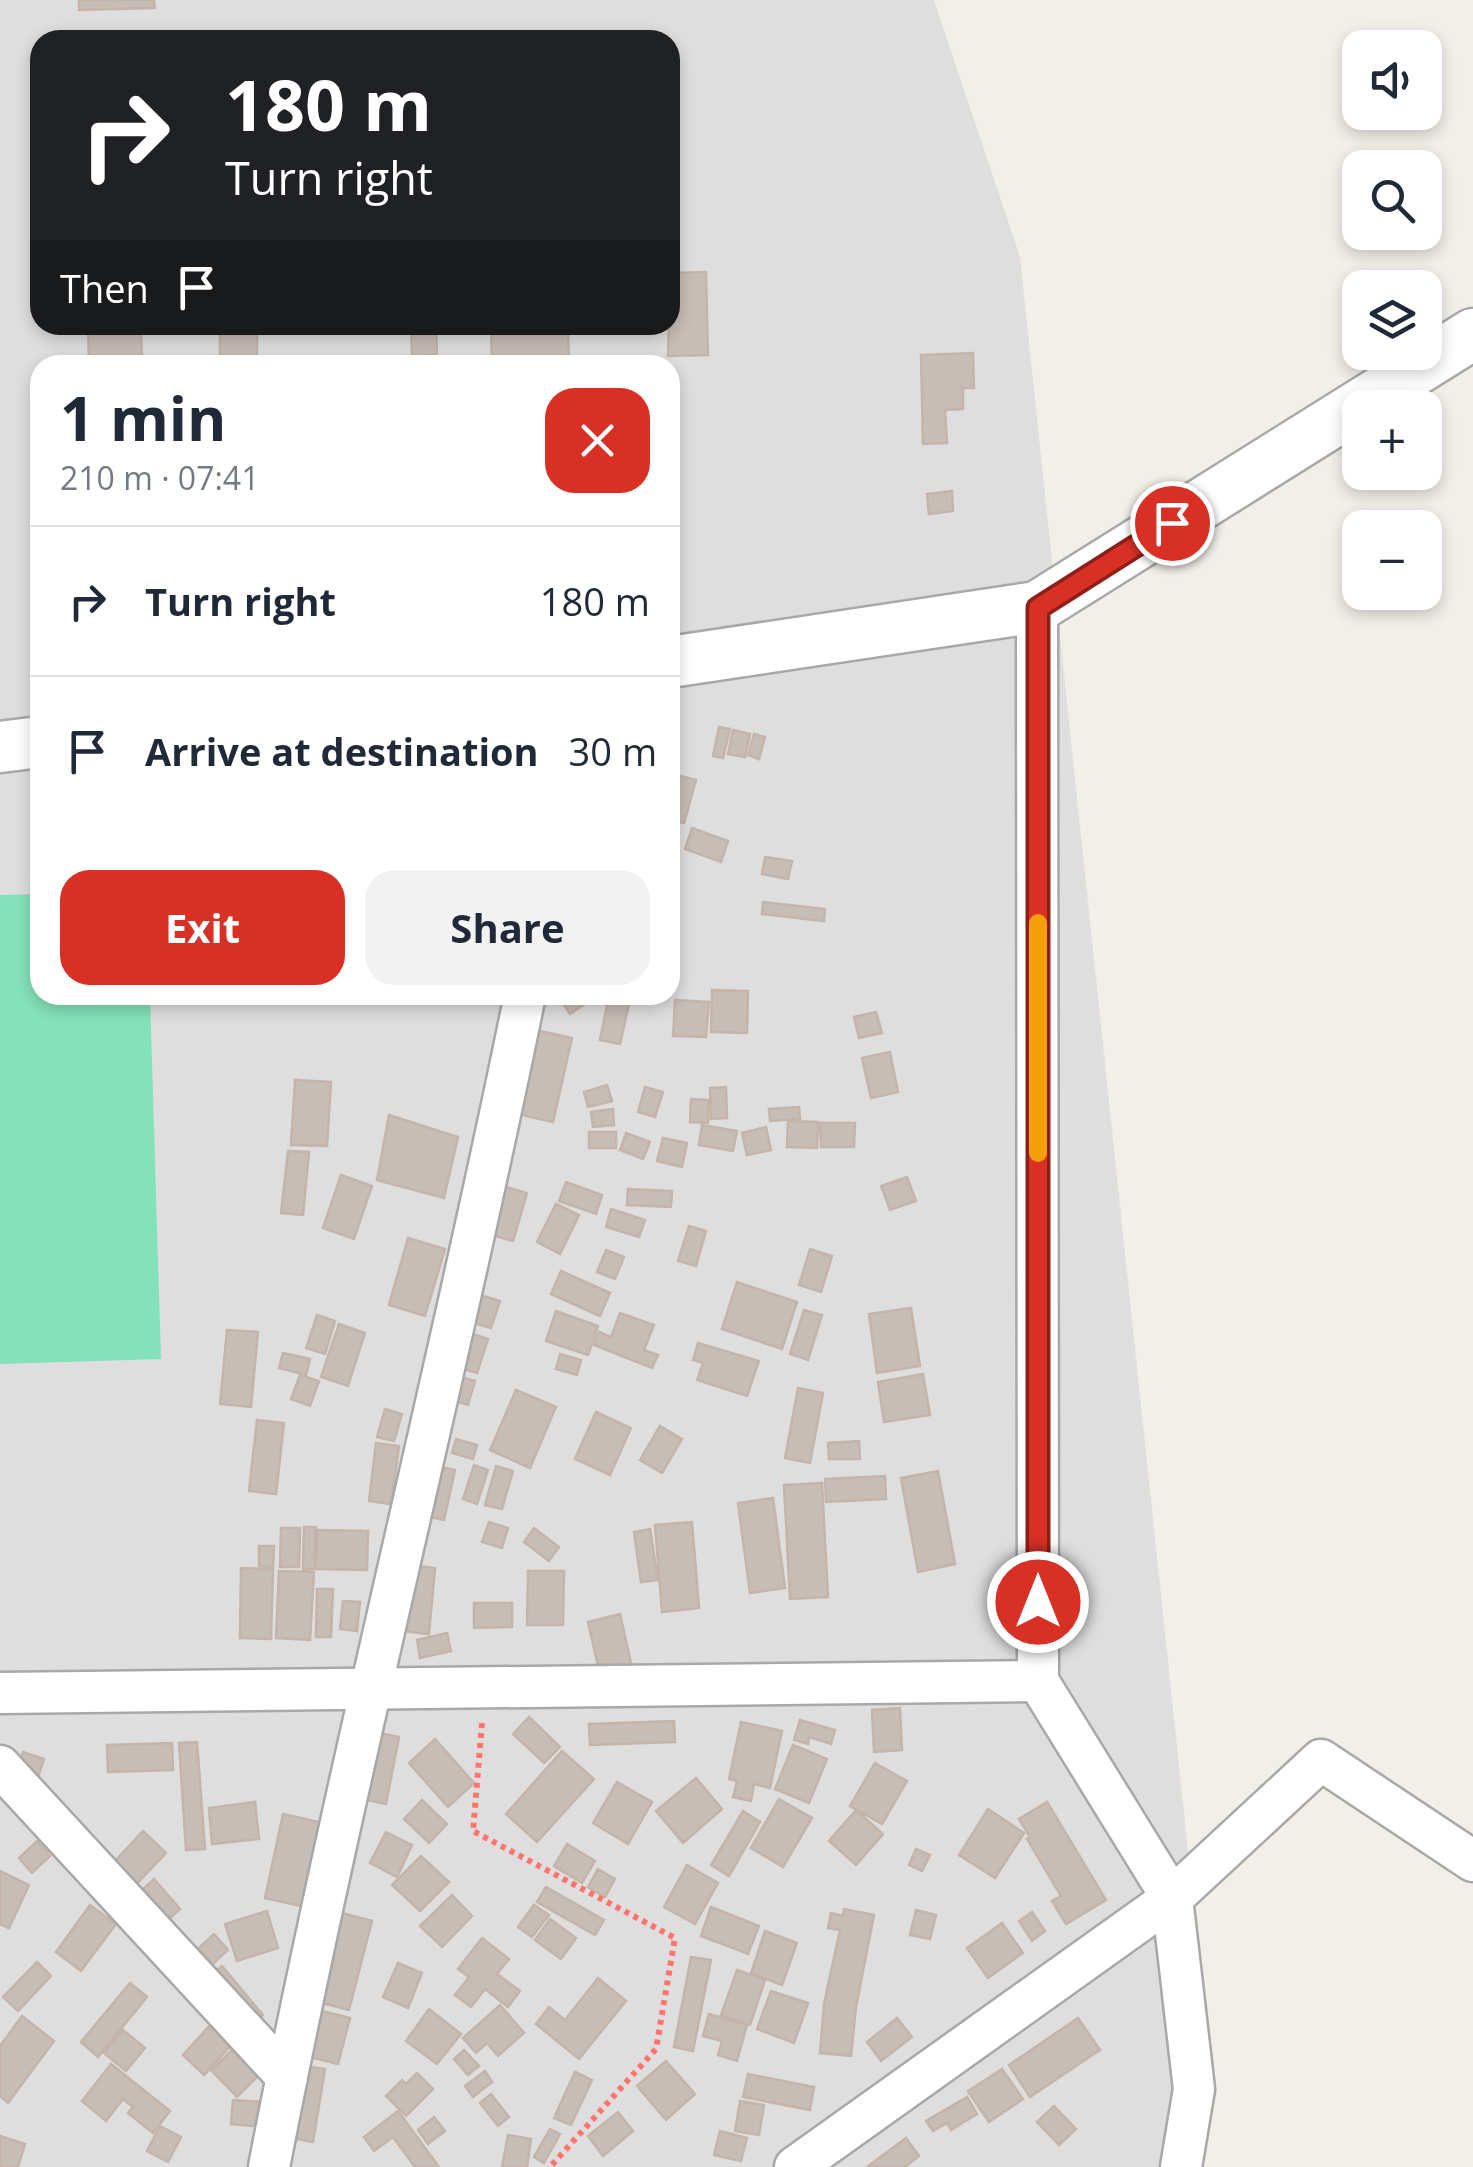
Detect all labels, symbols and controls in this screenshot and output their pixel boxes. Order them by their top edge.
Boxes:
map controls [1342,30,1442,610]
button: sound [1342,30,1442,130]
text: 180 m [225,56,432,152]
icon: right [60,70,190,200]
text: Turn right [225,147,433,208]
button: search [1342,150,1442,250]
icon: arrive [169,260,224,315]
text: Then [60,262,149,314]
button: layers [1342,270,1442,370]
text: 1 min [60,377,227,459]
button: close [545,388,650,493]
button: + [1342,390,1442,490]
text: 210 m · 07:41 [60,456,259,499]
pin [1130,481,1215,566]
icon: arrive [1145,496,1200,551]
button: − [1342,510,1442,610]
icon: right [60,574,115,629]
text: Turn right [145,575,336,627]
text: 180 m [540,575,650,627]
icon: arrive [60,724,115,779]
text: Arrive at destination [145,725,539,777]
text: 30 m [569,725,657,777]
button: Exit [60,870,345,985]
button: Share [365,870,650,985]
position arrow [986,1550,1090,1654]

